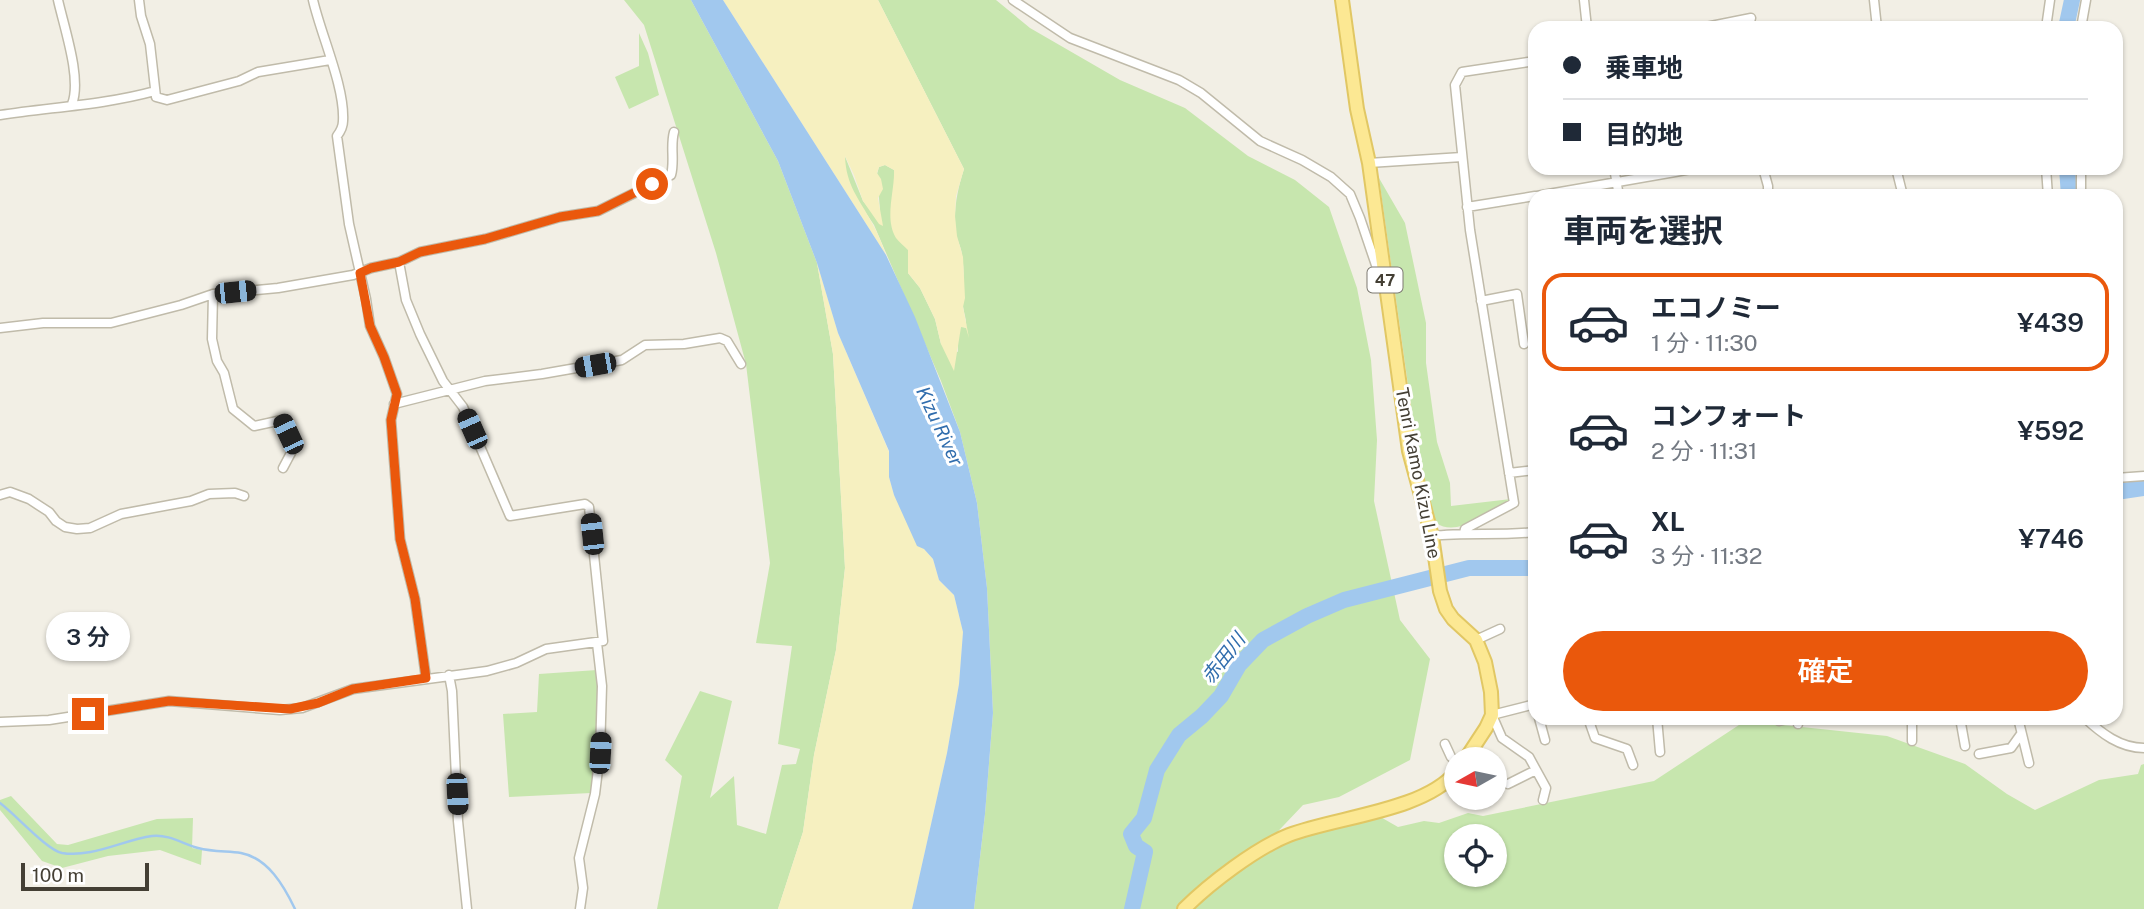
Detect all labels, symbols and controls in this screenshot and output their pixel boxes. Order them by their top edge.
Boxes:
text: 乗車地 [1605,52,1683,83]
text: 目的地 [1605,119,1683,150]
route start [636,168,668,200]
text: 車両を選択 [1563,212,1723,249]
road number: 47 [1368,268,1402,292]
car [214,279,257,305]
icon: car [1567,291,1630,354]
text: エコノミー [1651,292,1781,323]
text: ¥439 [2017,307,2084,338]
text: 1 分 · 11:30 [1651,329,1758,356]
car [573,351,618,379]
water label: Kizu River [912,383,968,470]
street label: Tenri Kamo Kizu Line [1392,386,1445,560]
icon: car [1567,399,1630,462]
text: コンフォート [1651,400,1806,431]
car [454,406,491,452]
car [270,411,307,457]
text: ¥592 [2018,415,2084,446]
text: 2 分 · 11:31 [1651,437,1757,464]
text: XL [1651,506,1685,537]
icon: car [1567,507,1630,570]
car [580,512,605,556]
text: ¥746 [2018,523,2084,554]
text: 3 分 · 11:32 [1651,542,1763,569]
callout: 3 分 [46,612,130,662]
text: 3 分 [66,623,110,650]
water label: 赤田川 [1197,627,1250,687]
button: 確定 [1563,631,2088,711]
route end [72,698,104,730]
car [589,731,612,775]
north arrow [1444,747,1507,810]
map controls [1444,747,1507,887]
car [446,772,469,816]
button: locate [1444,824,1507,887]
scale bar [21,860,149,892]
text: 100 m [32,864,84,886]

